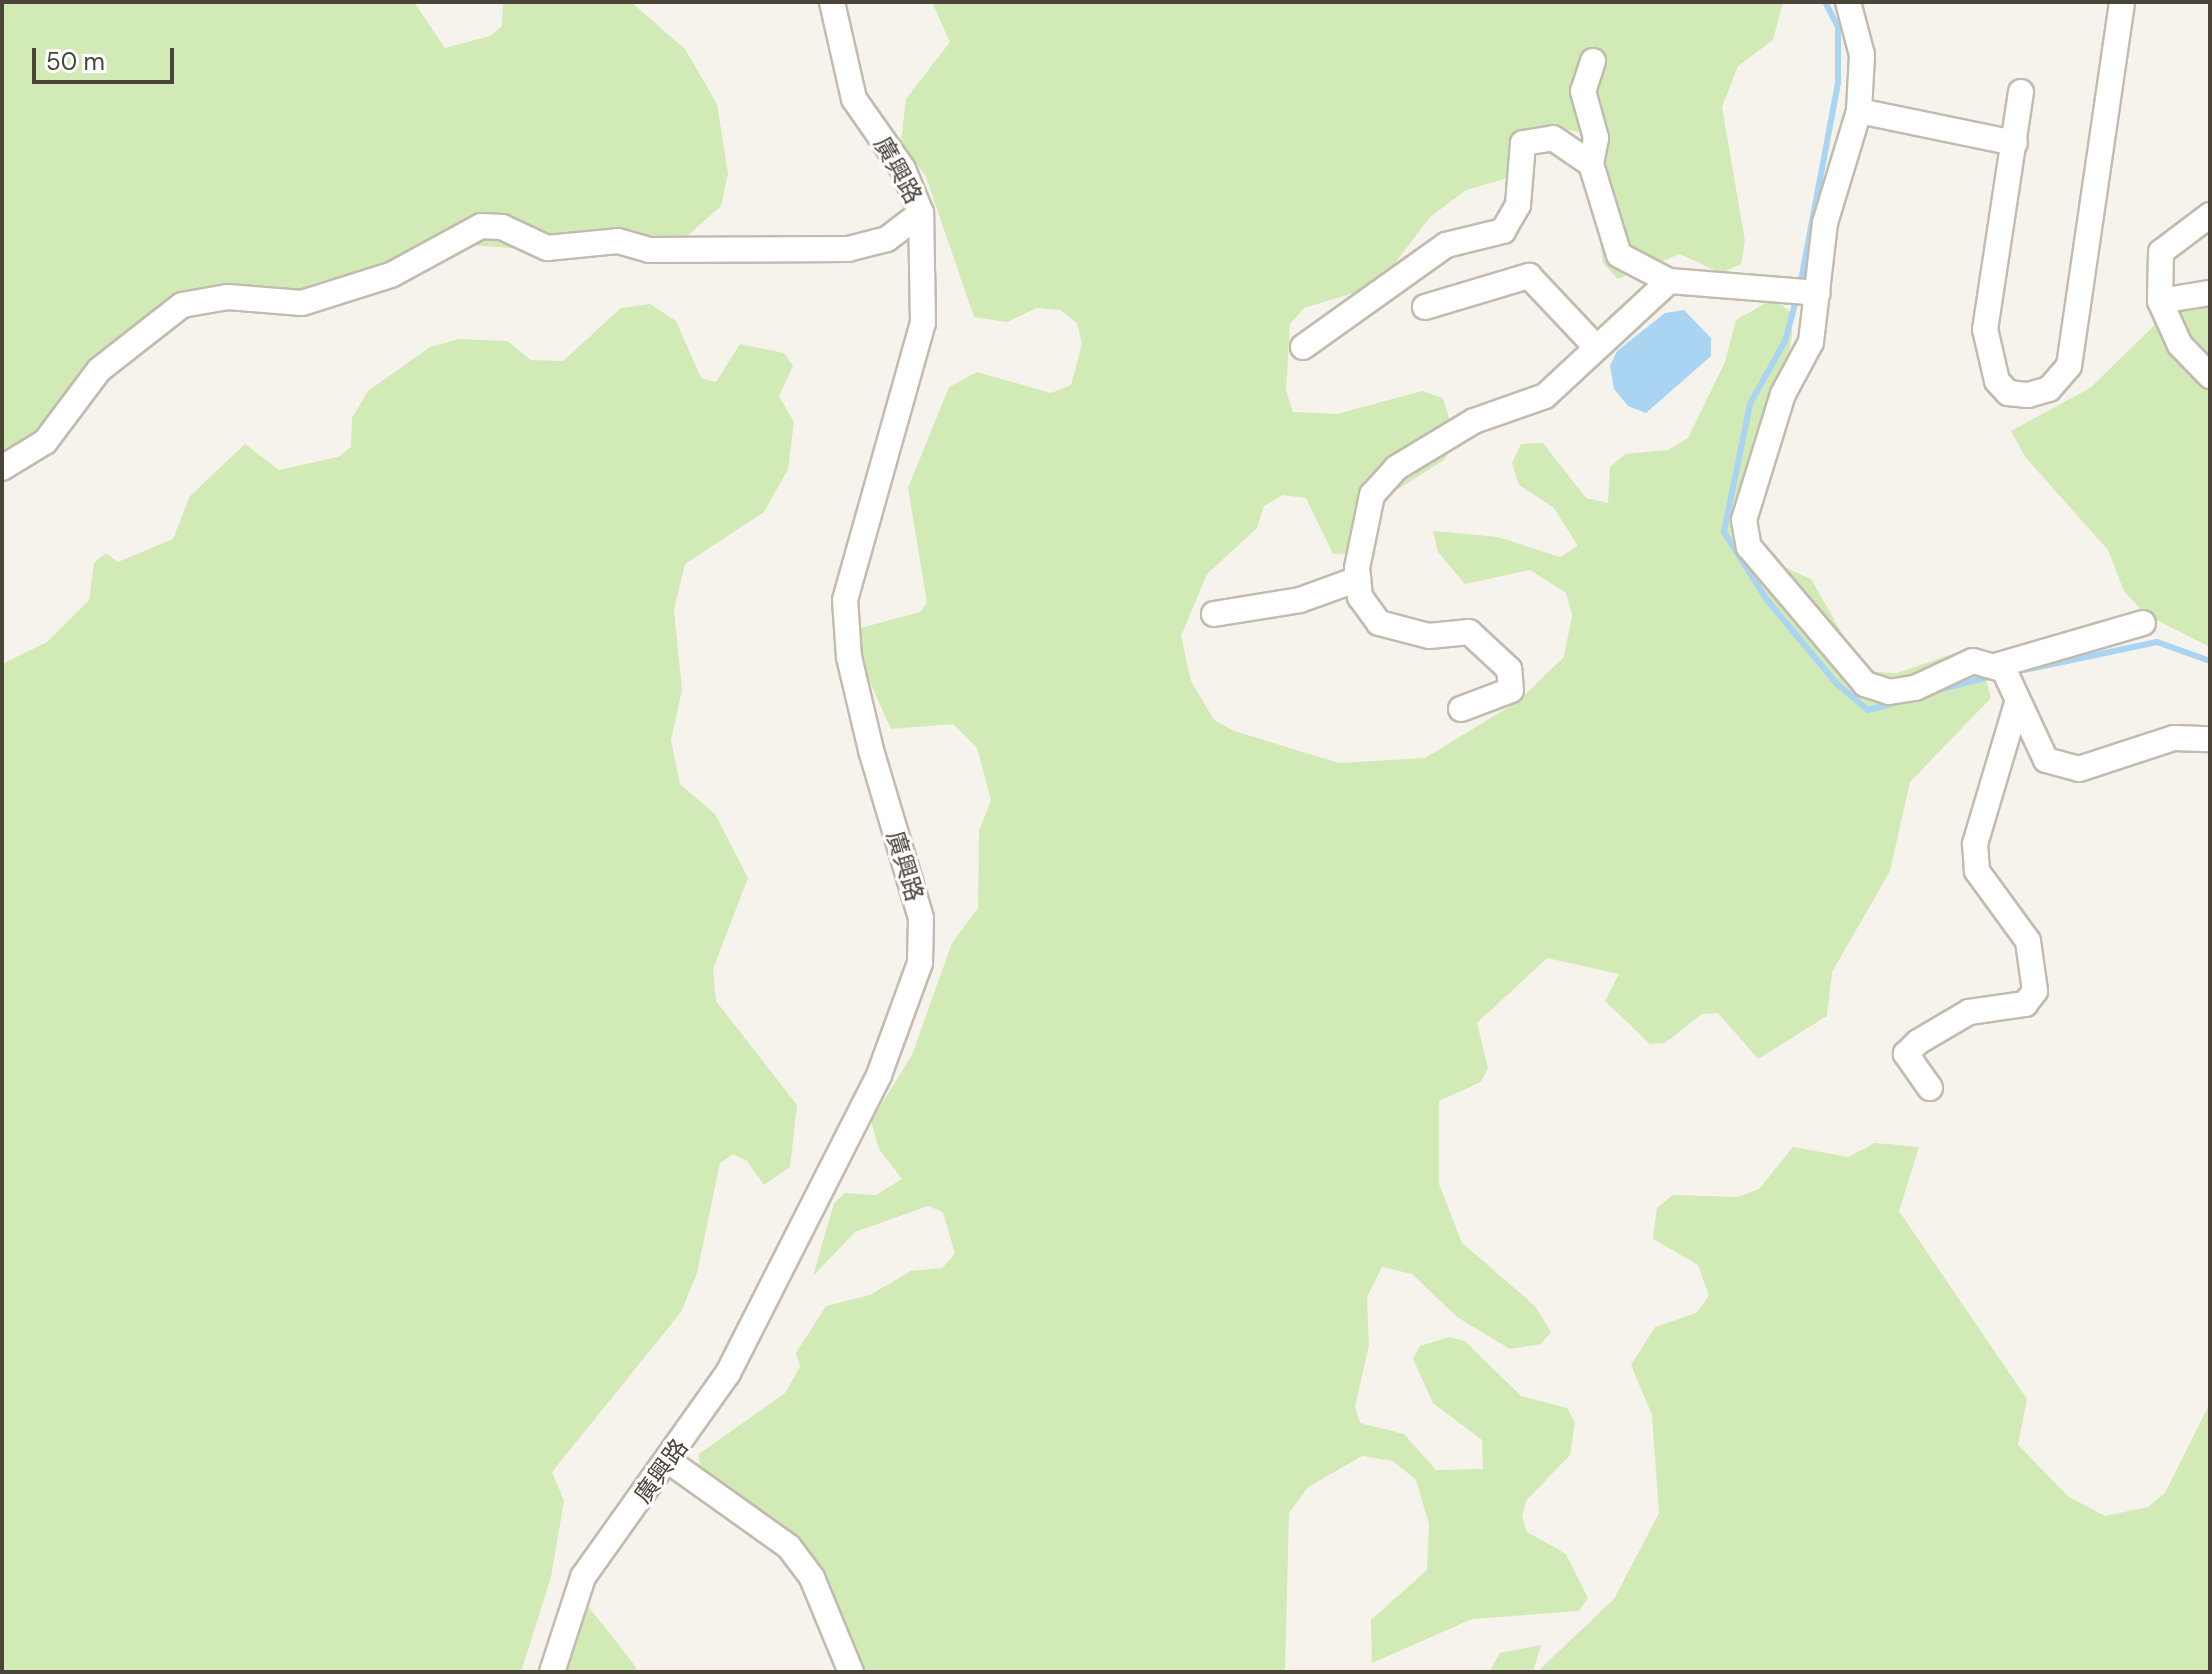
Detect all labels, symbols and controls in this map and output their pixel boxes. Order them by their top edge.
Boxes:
scale bar [36,32,178,82]
text: 50 m [46,46,105,77]
street label: 廣興路 [868,132,928,208]
street label: 廣興路 [881,827,929,905]
street label: 廣興路 [628,1433,694,1509]

